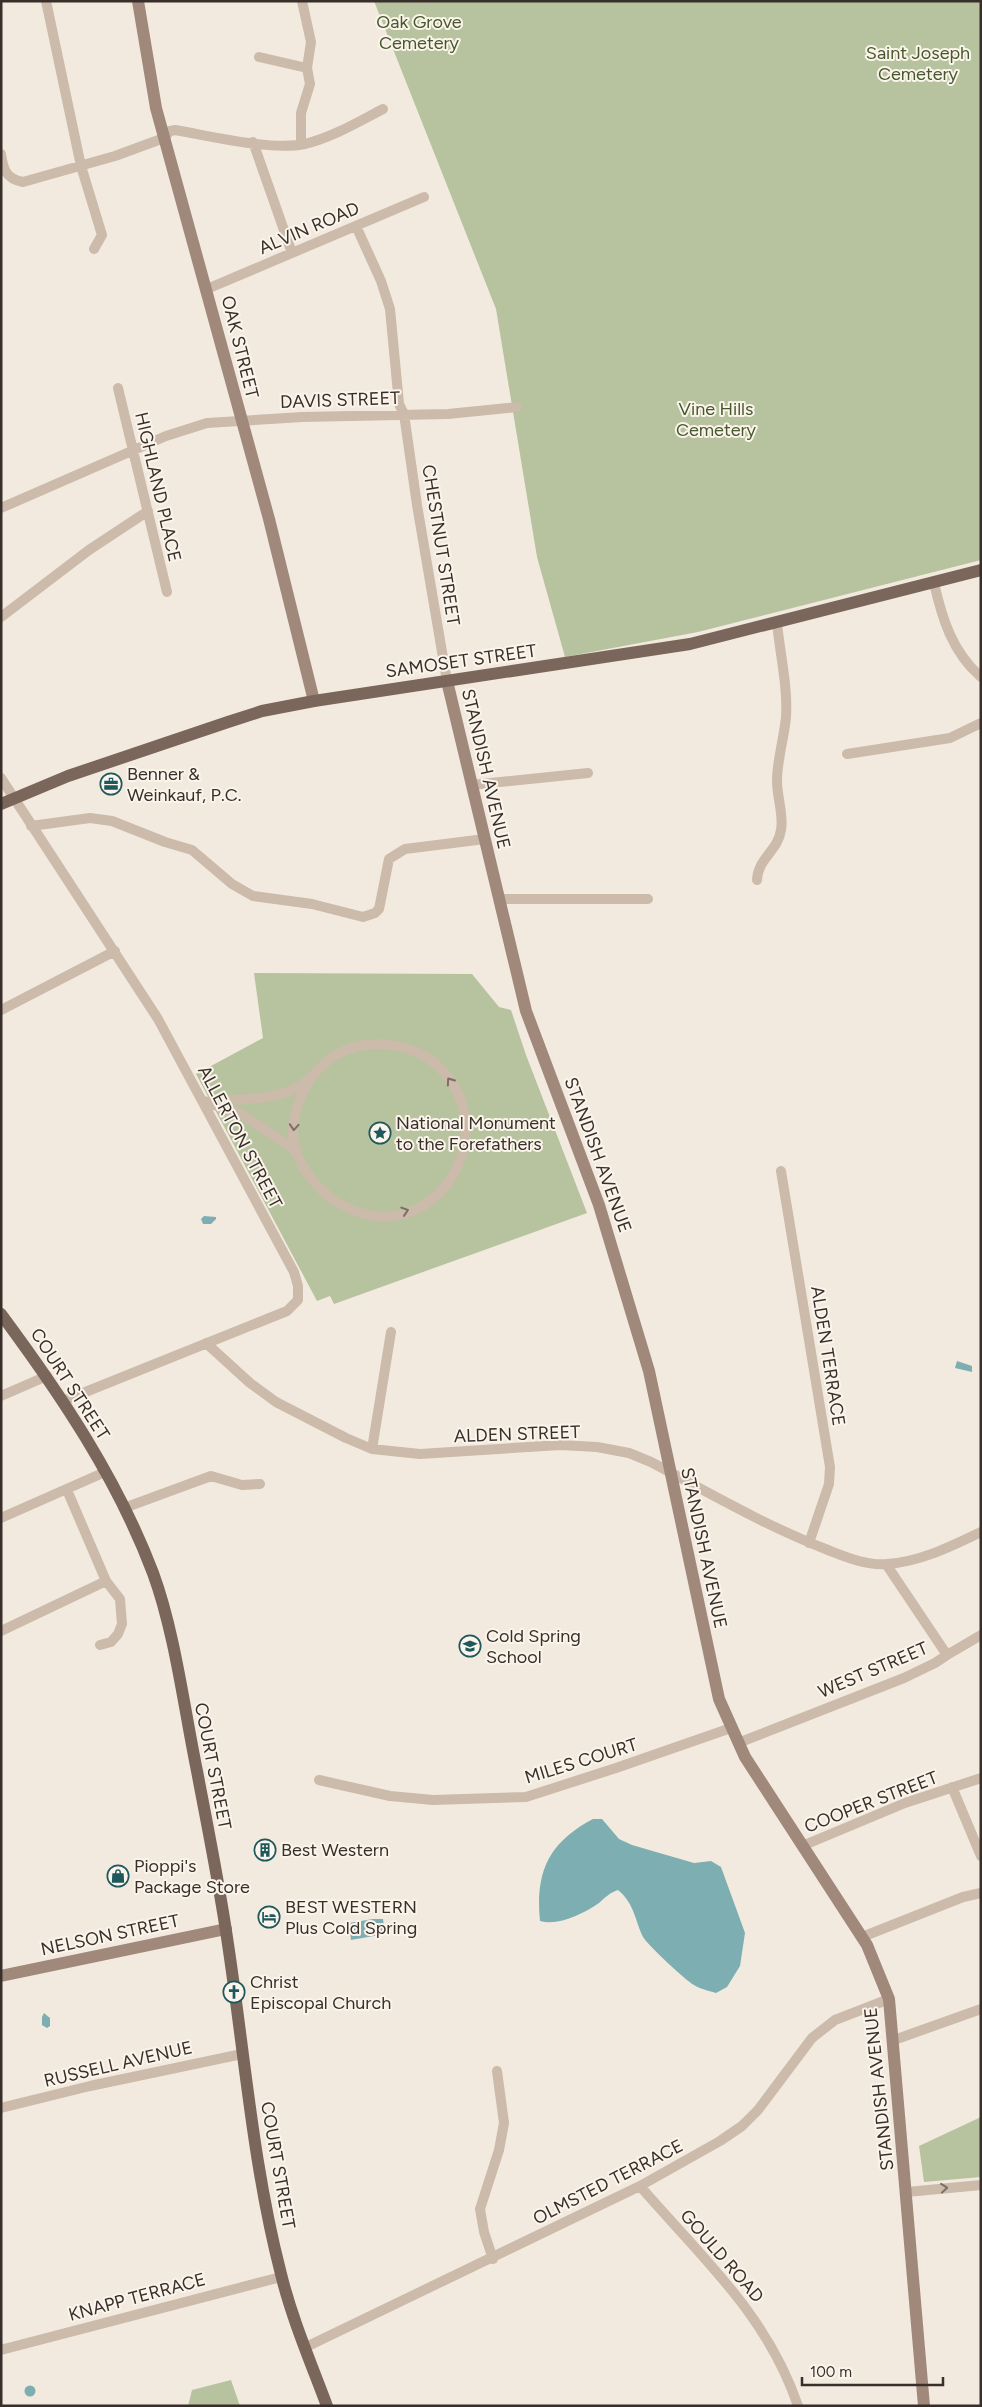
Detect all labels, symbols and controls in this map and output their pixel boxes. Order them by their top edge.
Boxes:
park label: Oak Grove Cemetery [376,11,462,54]
park label: Saint Joseph Cemetery [866,42,970,85]
street label: ALVIN ROAD [255,197,363,259]
street label: OAK STREET [217,293,263,401]
street label: DAVIS STREET [280,387,400,413]
park label: Vine Hills Cemetery [676,398,757,441]
street label: HIGHLAND PLACE [130,410,186,564]
street label: CHESTNUT STREET [417,463,465,627]
street label: SAMOSET STREET [384,640,538,682]
street label: STANDISH AVENUE [457,687,515,851]
place label: Benner & Weinkauf, P.C. [127,763,241,806]
office icon: Benner & Weinkauf, P.C. [99,772,123,796]
street label: ALLERTON STREET [193,1062,287,1212]
street label: STANDISH AVENUE [560,1074,636,1236]
one-way arrow [447,1077,456,1087]
place label: National Monument to the Forefathers [396,1112,556,1155]
place icon: National Monument to the Forefathers [368,1121,392,1145]
one-way arrow [288,1123,299,1131]
one-way arrow [400,1207,409,1217]
street label: ALDEN TERRACE [806,1284,850,1428]
street label: COURT STREET [26,1324,114,1444]
street label: ALDEN STREET [453,1421,581,1447]
street label: STANDISH AVENUE [676,1465,732,1631]
place label: Cold Spring School [486,1625,581,1668]
school or university icon: Cold Spring School [458,1634,482,1658]
street label: WEST STREET [815,1637,931,1703]
street label: COURT STREET [190,1701,236,1831]
street label: MILES COURT [522,1733,640,1789]
street label: COOPER STREET [801,1766,941,1838]
building icon: Best Western [253,1838,277,1862]
place label: Best Western [281,1839,389,1861]
place label: Pioppi's Package Store [134,1855,250,1898]
shop icon: Pioppi's Package Store [106,1864,130,1888]
place label: BEST WESTERN Plus Cold Spring [285,1896,417,1939]
hotel icon: BEST WESTERN Plus Cold Spring [257,1905,281,1929]
street label: NELSON STREET [39,1910,181,1960]
place label: Christ Episcopal Church [250,1971,391,2014]
church icon: Christ Episcopal Church [222,1980,246,2004]
street label: STANDISH AVENUE [859,2006,899,2172]
street label: RUSSELL AVENUE [42,2036,194,2092]
street label: COURT STREET [256,2100,300,2230]
street label: OLMSTED TERRACE [529,2135,687,2229]
one-way arrow [940,2183,948,2194]
street label: GOULD ROAD [676,2205,768,2307]
street label: KNAPP TERRACE [66,2268,208,2326]
scale bar [802,2354,943,2386]
text: 100 m [810,2363,852,2381]

